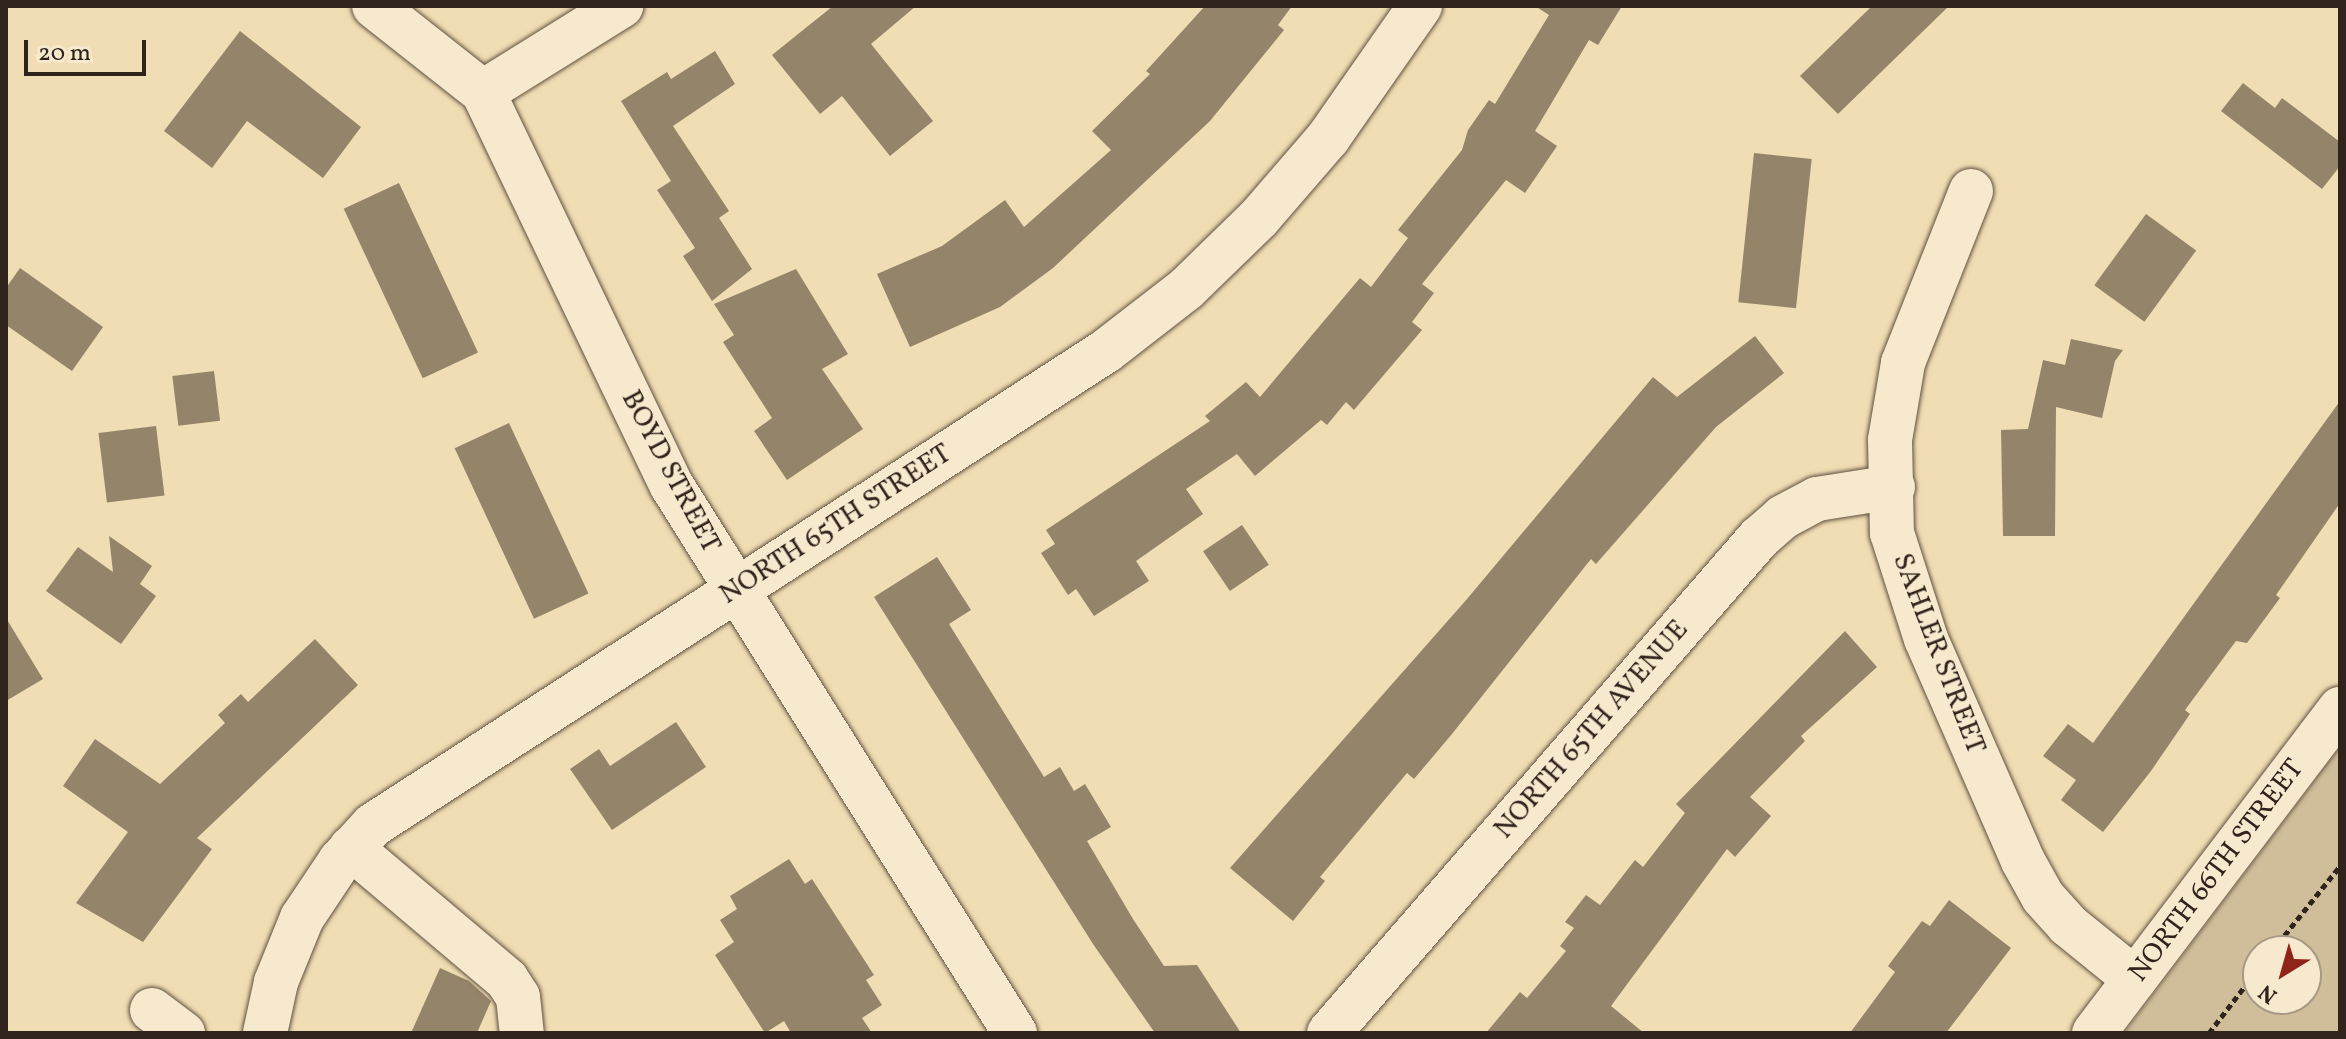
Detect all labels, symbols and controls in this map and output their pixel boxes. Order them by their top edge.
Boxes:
scale bar [28,24,150,74]
text: 20 m [38,37,91,71]
street label: BOYD STREET [613,385,727,559]
street label: NORTH 65TH STREET [714,438,958,612]
street label: SAHLER STREET [1884,549,1992,759]
street label: NORTH 65TH AVENUE [1488,614,1696,846]
street label: NORTH 66TH STREET [2122,753,2312,989]
north arrow [2242,935,2322,1015]
text: N [2253,976,2284,1010]

